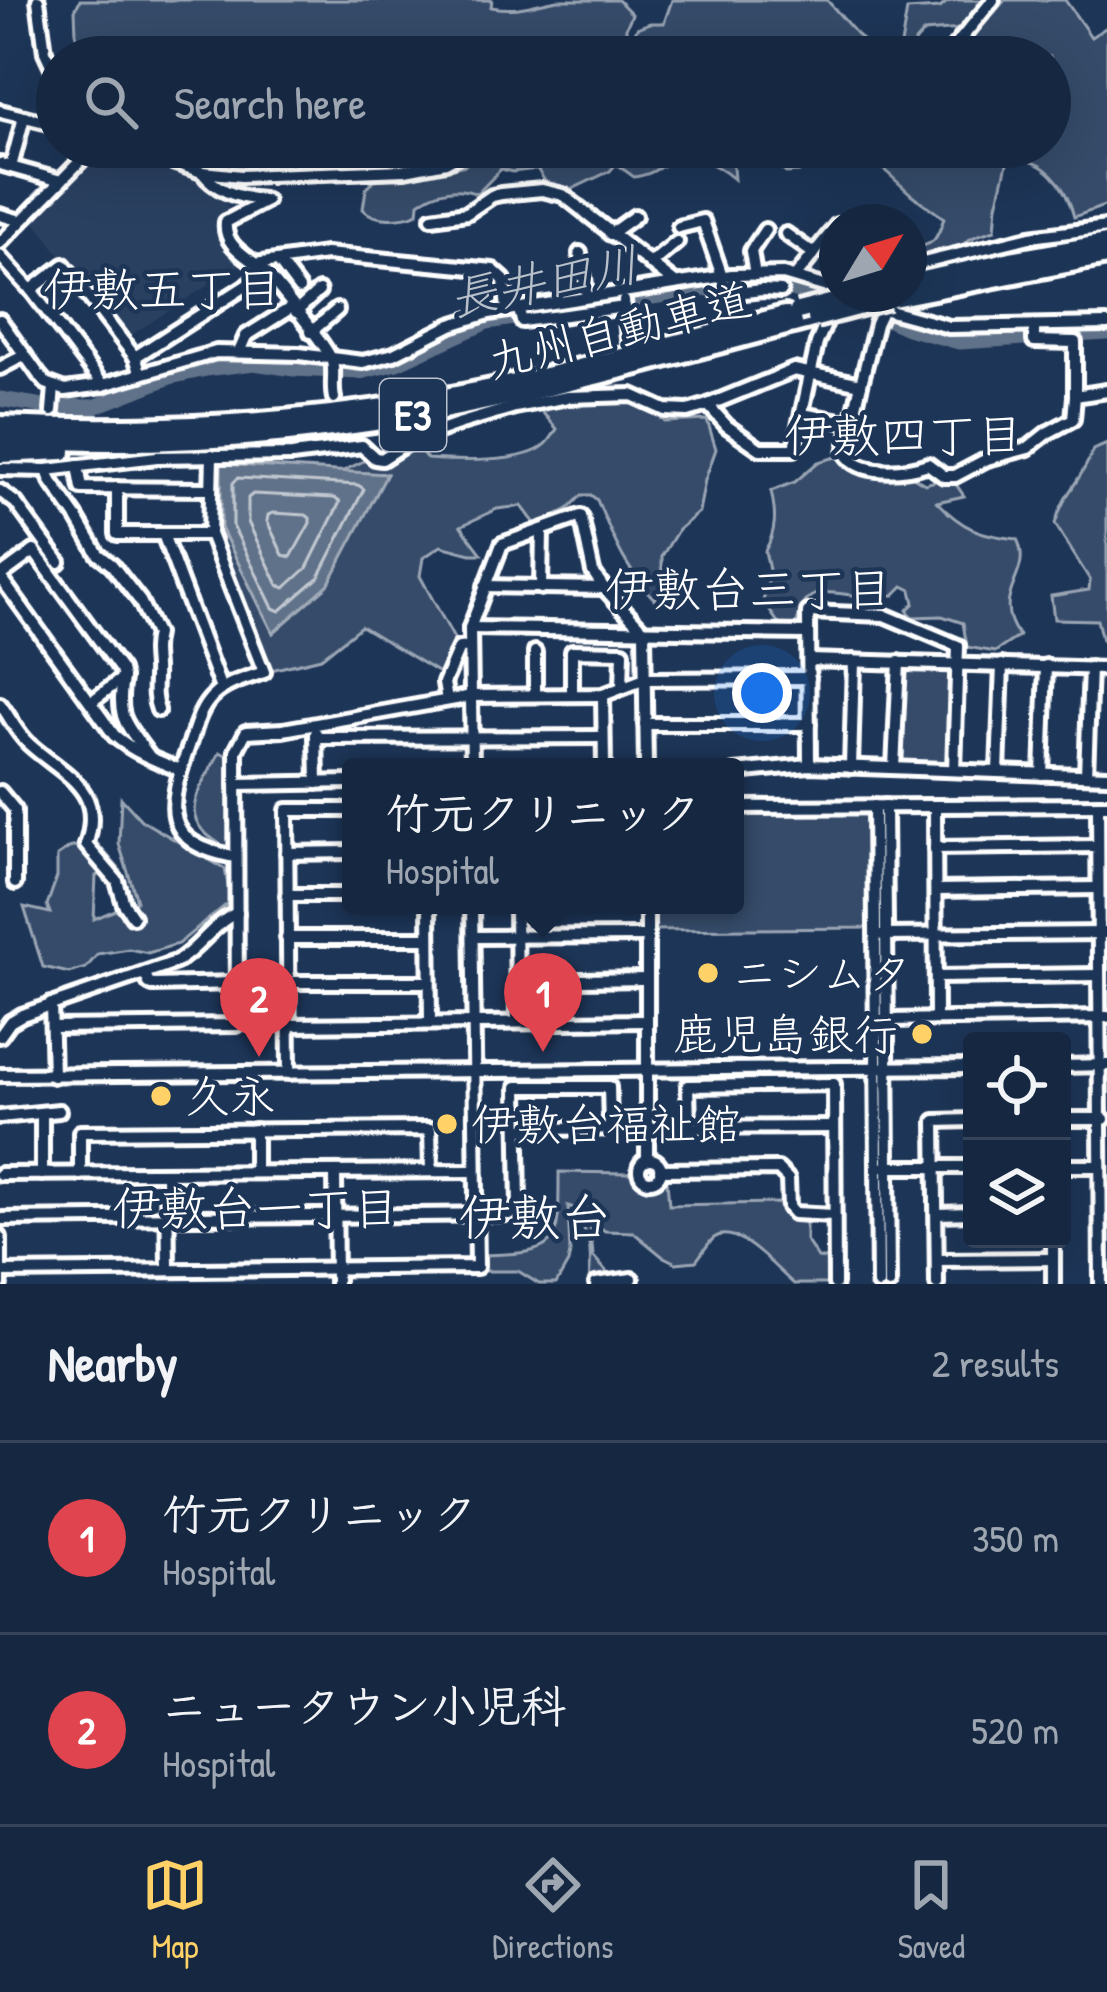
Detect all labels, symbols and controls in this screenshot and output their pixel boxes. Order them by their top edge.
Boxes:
search box [36,36,1071,168]
icon: search [78,69,144,135]
text: Search here [174,72,366,133]
north arrow [819,204,927,312]
water label: 長井田川 [443,230,644,331]
district label: 伊敷五丁目 [43,256,283,321]
street label: 九州自動車道 [481,267,757,392]
road number: E3 [380,379,446,451]
district label: 伊敷四丁目 [784,402,1024,467]
district label: 伊敷台三丁目 [605,556,893,621]
your location [732,663,792,723]
popup [342,758,744,914]
text: 竹元クリニック [385,782,701,843]
text: Hospital [385,843,499,896]
place label: ニシムタ [732,942,912,1003]
pin: 1 [504,953,582,1052]
pin: 2 [220,958,298,1057]
marker: ニシムタ [695,960,721,986]
place label: 鹿児島銀行 [673,1003,898,1064]
marker: 鹿児島銀行 [909,1021,935,1047]
map controls [963,1032,1071,1248]
button: locate [963,1032,1071,1140]
place label: 久永 [185,1065,275,1126]
marker: 久永 [148,1083,174,1109]
place label: 伊敷台福祉館 [471,1093,741,1154]
marker: 伊敷台福祉館 [434,1111,460,1137]
button: layers [963,1140,1071,1248]
district label: 伊敷台一丁目 [112,1175,400,1240]
district label: 伊敷台 [458,1182,612,1251]
text: Nearby [48,1328,178,1397]
text: 2 results [932,1336,1059,1389]
text: 竹元クリニック [162,1483,477,1544]
text: 1 [80,1511,94,1564]
text: 350 m [972,1511,1059,1564]
text: Hospital [162,1544,276,1597]
text: ニュータウン小児科 [162,1675,566,1736]
text: 2 [78,1703,96,1756]
text: 520 m [971,1703,1059,1756]
text: Hospital [162,1736,276,1789]
tab: Map [142,1852,208,1968]
tab: Directions [492,1852,614,1968]
tab: Saved [898,1852,965,1968]

